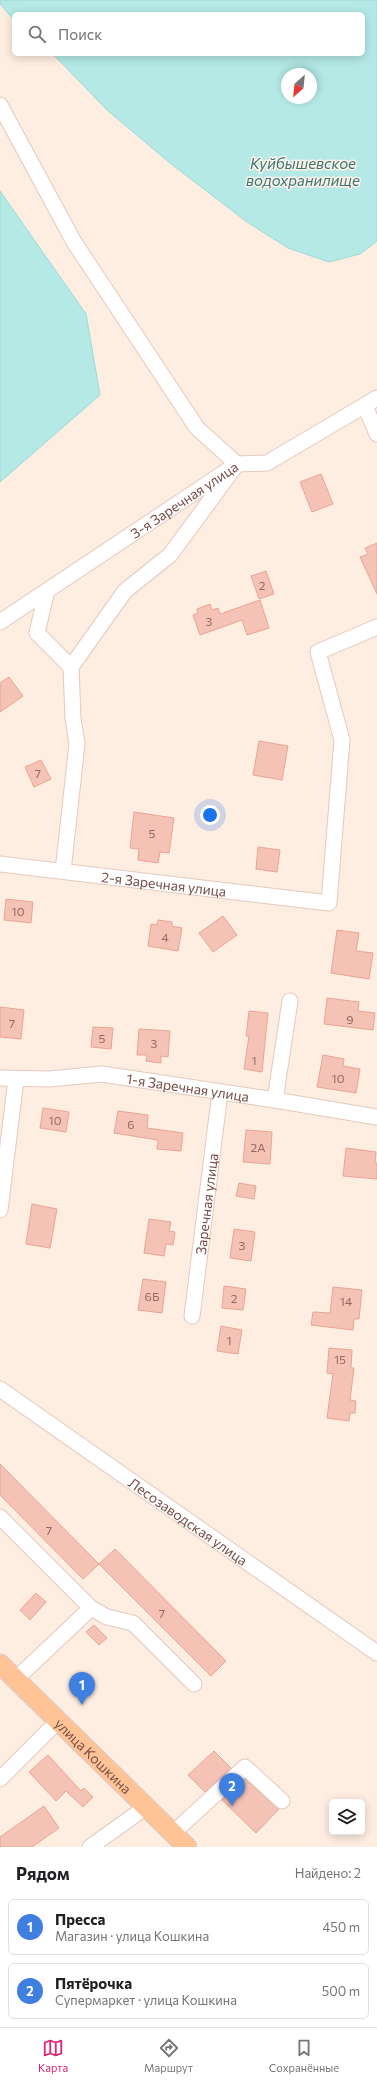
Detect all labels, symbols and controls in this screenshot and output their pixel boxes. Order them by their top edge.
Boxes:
search box [12,12,365,56]
icon: search [26,23,48,45]
text: Поиск [58,25,102,43]
north arrow [281,68,317,104]
water label: Куйбышевское водохранилище [246,154,360,189]
street label: 3-я Заречная улица [127,457,241,541]
house number: 2 [259,578,266,592]
house number: 3 [206,614,213,628]
house number: 7 [35,766,41,780]
your location [200,805,220,825]
house number: 5 [149,826,156,840]
street label: 2-я Заречная улица [100,868,227,899]
house number: 10 [12,904,25,918]
house number: 4 [161,930,169,944]
house number: 9 [346,1012,354,1026]
house number: 7 [9,1016,15,1030]
house number: 5 [99,1031,106,1045]
house number: 3 [151,1036,158,1050]
house number: 1 [251,1053,257,1067]
street label: 1-я Заречная улица [125,1069,250,1105]
house number: 10 [332,1071,345,1085]
house number: 10 [49,1113,62,1127]
house number: 6 [127,1117,135,1131]
house number: 2А [251,1140,265,1154]
street label: Заречная улица [191,1152,221,1256]
house number: 3 [239,1238,246,1252]
house number: 6Б [145,1289,160,1303]
house number: 2 [231,1291,238,1305]
house number: 14 [340,1294,352,1308]
house number: 1 [226,1333,232,1347]
house number: 15 [334,1352,346,1366]
street label: Лесозаводская улица [126,1473,251,1568]
house number: 7 [46,1523,52,1537]
house number: 7 [159,1606,165,1620]
pin: 1 [69,1672,95,1705]
street label: улица Кошкина [52,1714,136,1797]
pin: 2 [219,1773,245,1806]
map controls [329,1799,365,1835]
button: layers [329,1799,365,1835]
text: Рядом [16,1863,70,1884]
text: Найдено: 2 [295,1865,361,1881]
text: Пресса [55,1910,105,1928]
text: 1 [27,1919,33,1935]
text: 450 m [322,1919,360,1935]
text: Магазин · улица Кошкина [55,1928,209,1944]
text: Пятёрочка [55,1974,132,1992]
text: 2 [26,1983,34,1999]
text: 500 m [322,1983,360,1999]
text: Супермаркет · улица Кошкина [55,1992,237,2008]
tab: Карта [38,2037,68,2074]
tab: Маршрут [144,2037,193,2074]
tab: Сохранённые [269,2037,339,2074]

